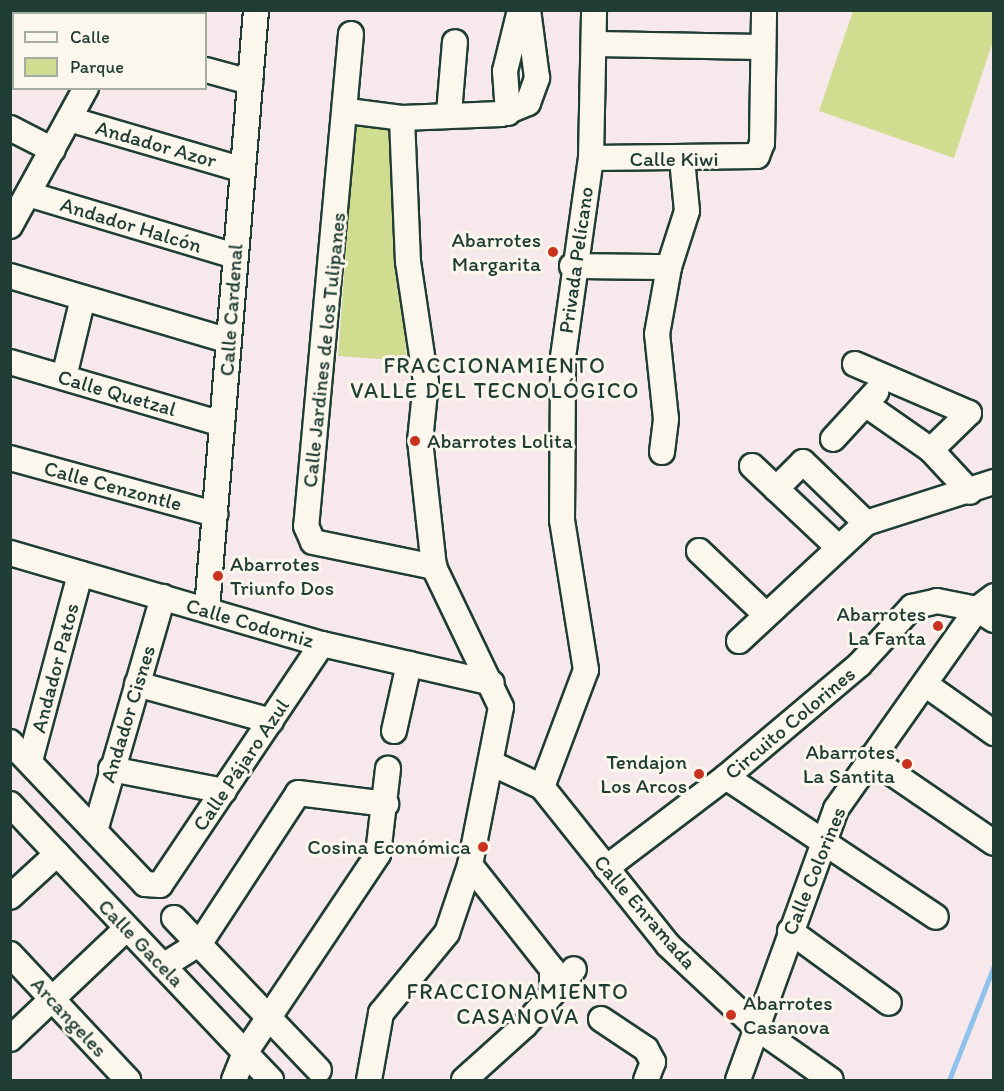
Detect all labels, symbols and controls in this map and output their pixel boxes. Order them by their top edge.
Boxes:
legend [12,12,207,90]
text: Calle [70,26,110,48]
text: Parque [70,56,124,78]
street label: Andador Azor [93,115,219,173]
street label: Calle Kiwi [629,146,719,172]
street label: Privada Pelícano [553,185,599,335]
street label: Andador Halcón [57,192,205,258]
street label: Calle Jardines de los Tulipanes [297,212,351,488]
place label: Abarrotes Margarita [451,227,541,277]
street label: Calle Cardenal [214,242,248,378]
marker: Abarrotes Margarita [546,245,560,259]
district label: FRACCIONAMIENTO VALLE DEL TECNOLÓGICO [350,352,640,404]
street label: Calle Quetzal [55,364,179,422]
place label: Abarrotes Lolita [427,428,573,454]
marker: Abarrotes Lolita [408,434,422,448]
street label: Calle Cenzontle [41,455,185,517]
place label: Abarrotes Triunfo Dos [230,551,334,601]
marker: Abarrotes Triunfo Dos [211,569,225,583]
street label: Calle Codorniz [183,593,317,653]
street label: Andador Patos [26,601,84,735]
place label: Abarrotes La Fanta [836,601,926,651]
marker: Abarrotes La Fanta [931,619,945,633]
street label: Andador Cisnes [95,643,161,785]
street label: Circuito Colorines [720,661,860,785]
street label: Calle Pájaro Azul [188,694,294,836]
place label: Abarrotes La Santita [802,739,895,789]
place label: Tendajon Los Arcos [600,749,687,799]
marker: Abarrotes La Santita [900,757,914,771]
marker: Tendajon Los Arcos [692,767,706,781]
street label: Calle Colorines [777,803,851,939]
place label: Cosina Económica [307,834,471,860]
marker: Cosina Económica [476,840,490,854]
street label: Calle Enramada [588,849,702,975]
street label: Calle Gacela [93,894,189,992]
street label: Arcangeles [26,972,112,1062]
district label: FRACCIONAMIENTO CASANOVA [409,978,627,1030]
place label: Abarrotes Casanova [743,990,833,1040]
marker: Abarrotes Casanova [724,1008,738,1022]

